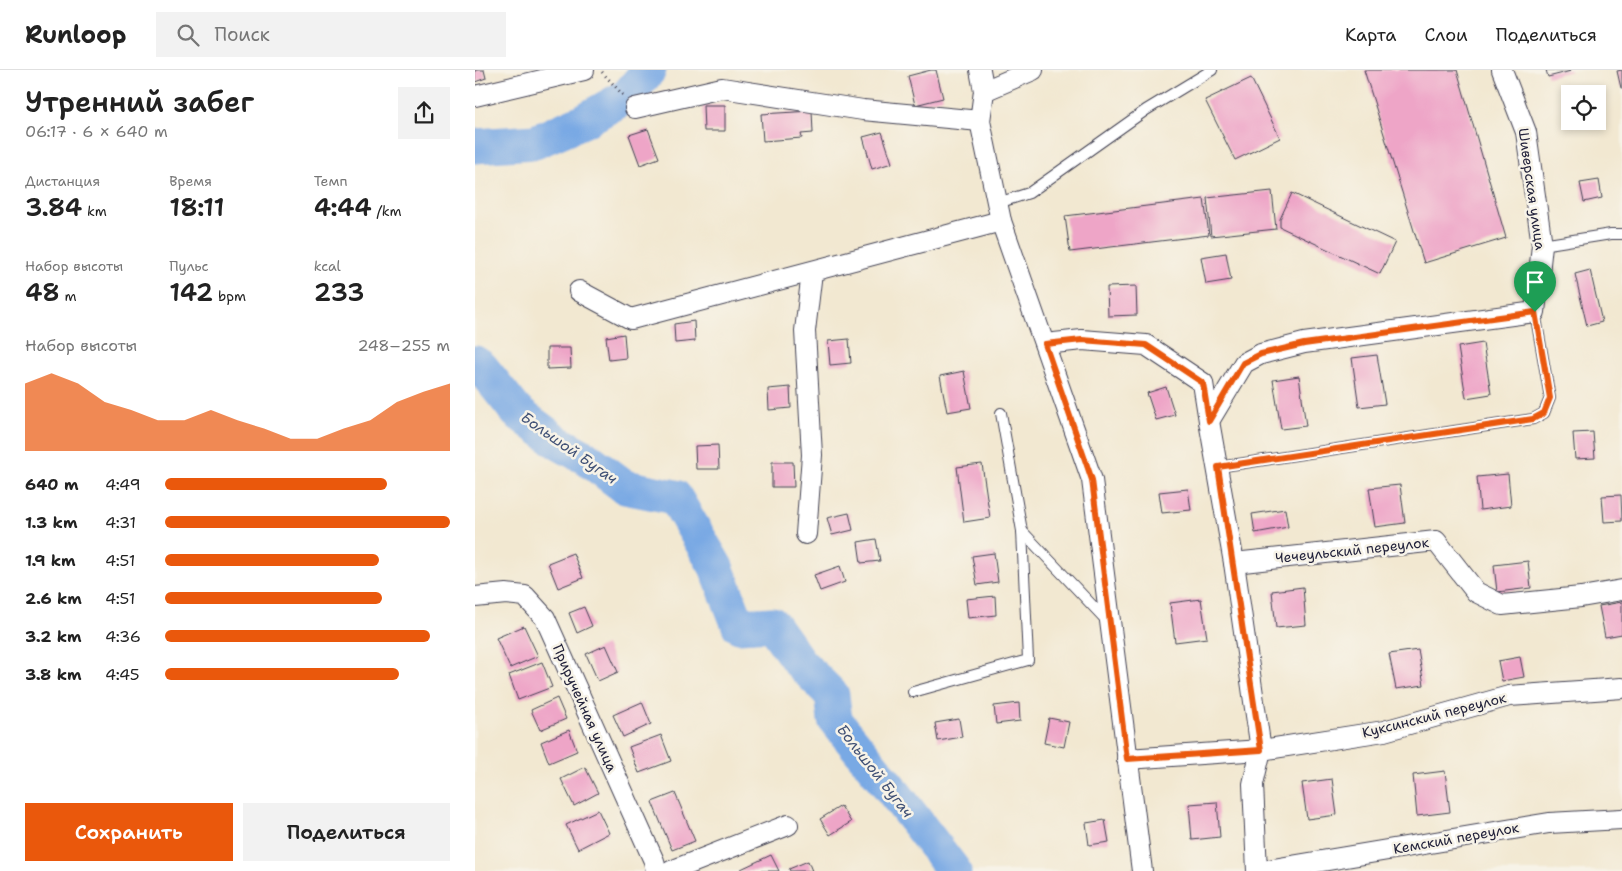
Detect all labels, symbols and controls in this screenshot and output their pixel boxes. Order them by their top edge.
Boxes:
search box [156,12,506,57]
text: Runloop [25,19,126,51]
icon: search [174,21,202,49]
text: Поиск [214,22,270,47]
text: Карта [1345,23,1396,47]
text: Слои [1424,23,1468,47]
text: Поделиться [1496,23,1597,47]
text: Утренний забег [25,83,254,121]
map controls [1561,85,1606,130]
button: locate [1561,85,1606,130]
button: share [398,87,450,139]
text: 06:17 · 6 × 640 m [25,121,168,142]
street label: Шиверская улица [1515,127,1550,251]
text: Дистанция [25,172,100,190]
text: Время [169,172,212,190]
text: Темп [314,172,348,190]
text: 3.84 [25,190,82,224]
text: 18:11 [169,190,224,224]
text: 4:44 [314,190,372,224]
text: km [82,202,107,220]
text: /km [372,202,402,220]
text: Набор высоты [25,257,123,275]
text: Пульс [169,257,209,275]
text: kcal [314,257,341,275]
pin [1514,261,1556,312]
icon: arrive [1521,268,1549,296]
text: 48 [25,275,60,309]
text: 142 [169,275,213,309]
text: 233 [314,275,365,309]
text: m [60,287,77,305]
text: bpm [213,287,246,305]
text: Набор высоты [25,335,137,356]
text: 248–255 m [357,335,450,356]
water label: Большой Бугач [517,407,621,489]
text: 640 m [25,474,79,495]
text: 4:49 [105,474,141,495]
text: 1.3 km [25,512,78,533]
text: 4:31 [105,512,136,533]
street label: Чечеульский переулок [1274,533,1430,567]
text: 1.9 km [25,550,76,571]
text: 4:51 [105,550,135,571]
text: 2.6 km [25,588,82,609]
text: 4:51 [105,588,135,609]
text: 3.2 km [25,626,82,647]
text: 4:36 [105,626,141,647]
street label: Приручейная улица [549,641,621,775]
text: 3.8 km [25,664,82,685]
text: 4:45 [105,664,140,685]
street label: Куксинский переулок [1360,688,1508,742]
water label: Большой Бугач [832,720,918,822]
button: Сохранить [25,803,233,861]
button: Поделиться [243,803,450,861]
street label: Кемский переулок [1392,818,1521,858]

